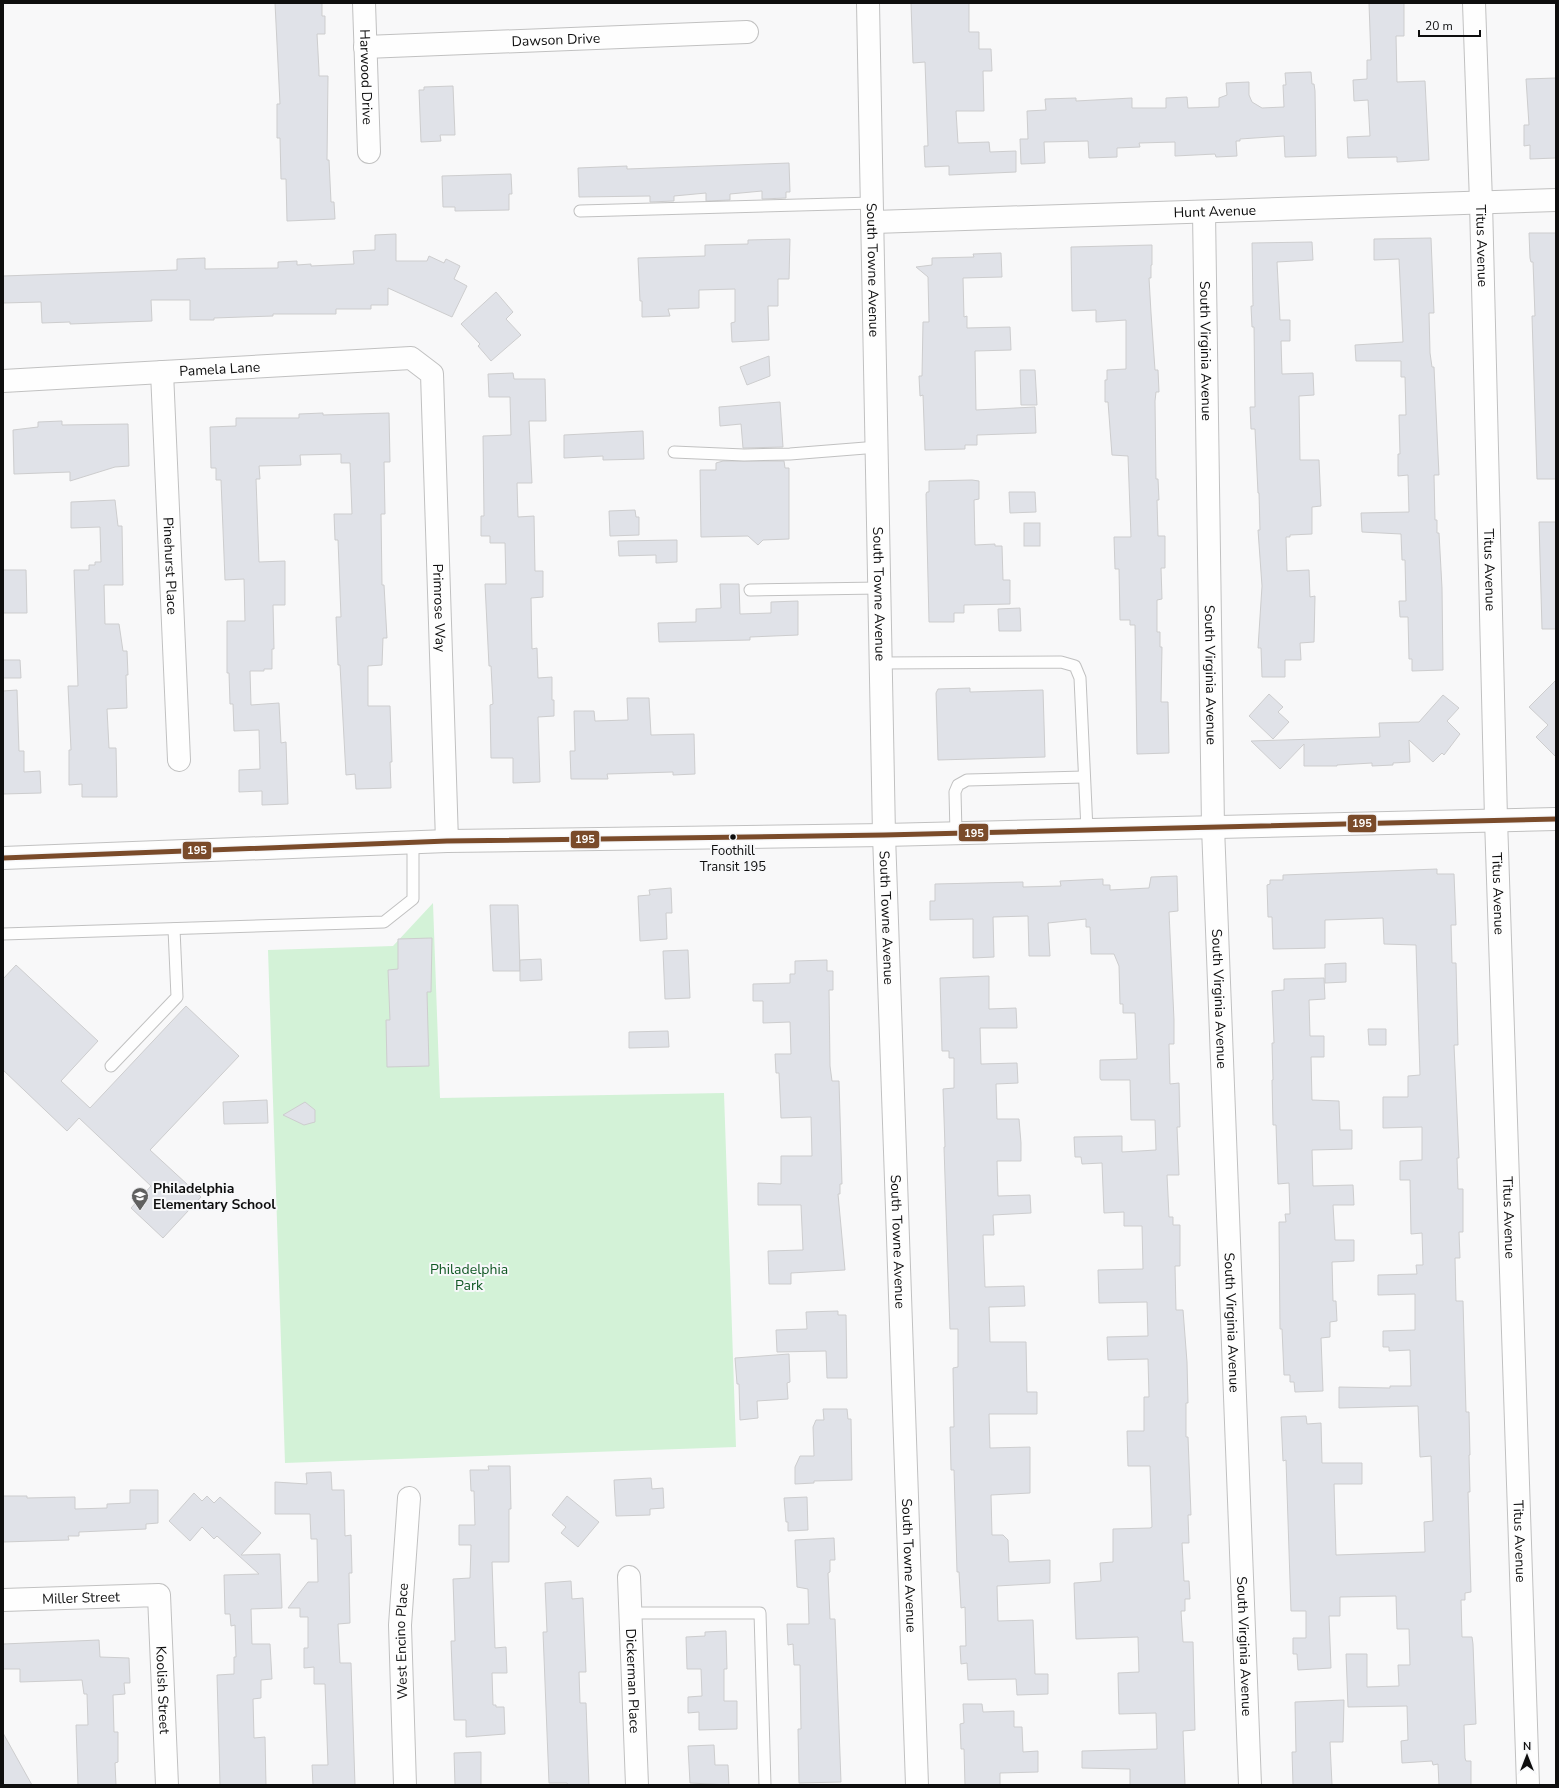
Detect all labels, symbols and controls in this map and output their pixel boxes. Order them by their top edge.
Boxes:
scale bar [1419,12,1480,38]
text: 20 m [1425,18,1453,34]
street label: Dawson Drive [511,28,601,51]
street label: Harwood Drive [355,29,378,125]
street label: Hunt Avenue [1173,200,1256,222]
street label: South Towne Avenue [862,203,884,337]
street label: Titus Avenue [1472,204,1493,287]
street label: South Virginia Avenue [1196,281,1217,421]
street label: Pamela Lane [179,357,261,381]
street label: Pinehurst Place [159,517,182,615]
street label: South Towne Avenue [869,527,890,661]
street label: Titus Avenue [1479,528,1500,611]
street label: Primrose Way [429,563,450,653]
street label: South Virginia Avenue [1200,605,1221,745]
line badge: 195 [1347,814,1377,833]
text: 195 [1352,816,1372,831]
line badge: 195 [958,823,989,842]
text: 195 [964,826,984,841]
line badge: 195 [570,830,600,849]
text: 195 [575,832,595,847]
marker: Foothill Transit 195 [728,832,738,842]
line badge: 195 [182,841,212,860]
place label: Foothill Transit 195 [700,842,766,876]
text: 195 [187,843,207,858]
street label: South Towne Avenue [875,850,899,985]
street label: Titus Avenue [1488,852,1509,935]
street label: South Virginia Avenue [1207,929,1232,1069]
street label: South Towne Avenue [886,1174,910,1309]
street label: Titus Avenue [1498,1176,1520,1259]
place label: Philadelphia Elementary School [153,1179,276,1214]
school or university icon: Philadelphia Elementary School [130,1186,150,1211]
street label: South Virginia Avenue [1220,1252,1244,1393]
park label: Philadelphia Park [430,1260,508,1295]
street label: South Towne Avenue [898,1498,921,1633]
street label: Titus Avenue [1509,1500,1531,1583]
street label: South Virginia Avenue [1232,1576,1257,1717]
street label: West Encino Place [390,1582,412,1700]
street label: Miller Street [42,1587,120,1608]
street label: Dickerman Place [621,1628,645,1734]
street label: Koolish Street [152,1645,174,1734]
north arrow [1507,1736,1547,1776]
text: N [1523,1739,1531,1754]

